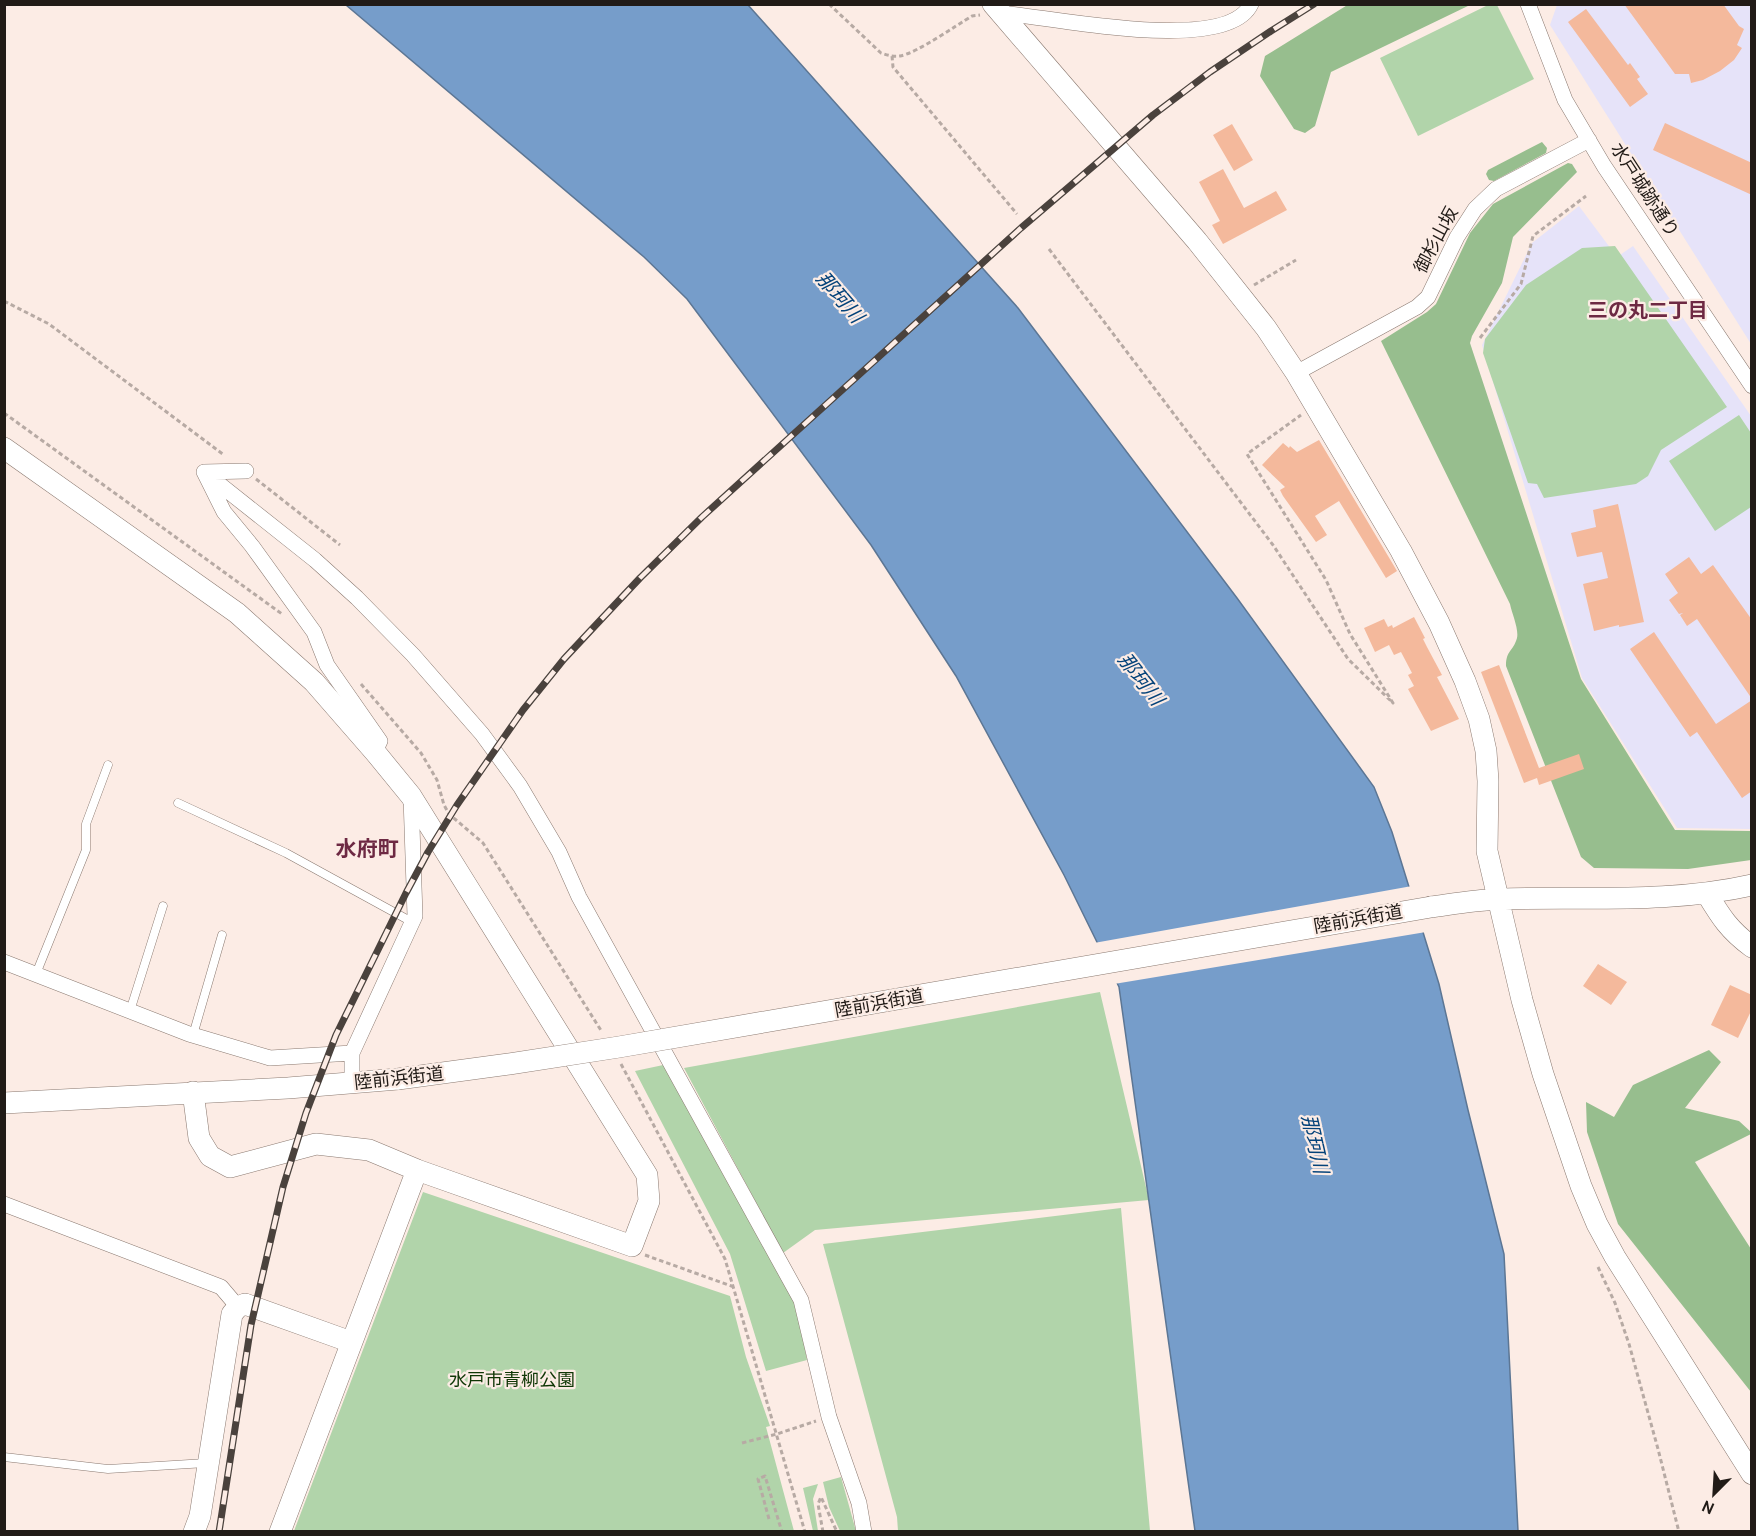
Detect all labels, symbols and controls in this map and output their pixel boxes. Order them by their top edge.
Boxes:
street label: 水戸城跡通り [1606,139,1684,241]
street label: 御杉山坂 [1409,203,1463,277]
water label: 那珂川 [811,266,870,329]
district label: 三の丸二丁目 [1588,298,1708,322]
water label: 那珂川 [1113,648,1170,712]
district label: 水府町 [336,836,399,861]
street label: 陸前浜街道 [1312,900,1404,938]
street label: 陸前浜街道 [833,984,925,1022]
street label: 陸前浜街道 [353,1062,445,1094]
water label: 那珂川 [1297,1112,1334,1178]
park label: 水戸市青柳公園 [449,1369,575,1391]
north arrow [1684,1464,1744,1524]
text: N [1699,1496,1717,1518]

